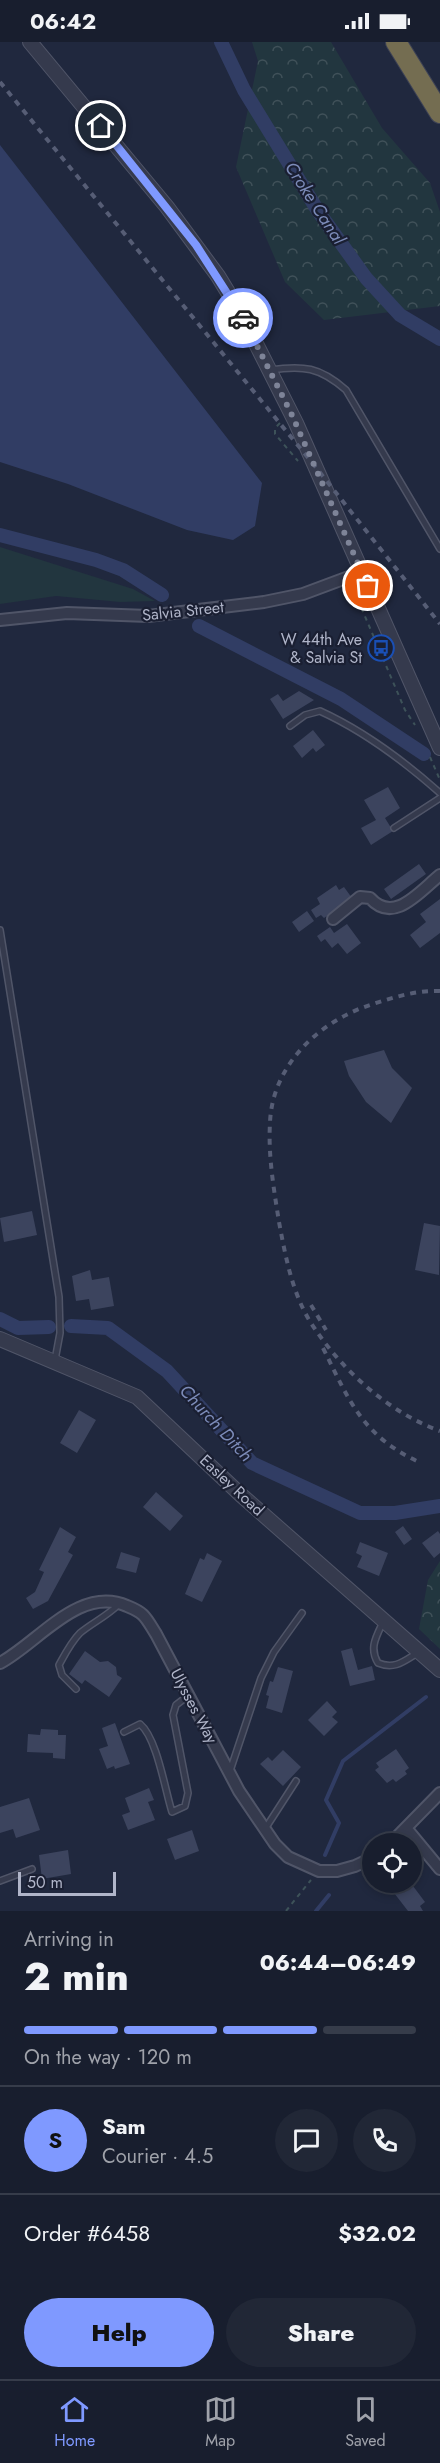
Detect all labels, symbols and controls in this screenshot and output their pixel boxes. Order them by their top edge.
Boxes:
text: 06:42 [30,5,96,37]
pin [75,100,126,151]
icon: home [84,109,117,142]
water label: Croke Canal [278,156,352,250]
courier [213,288,273,348]
icon: car [227,302,260,335]
pin [342,560,393,611]
icon: bag [351,569,384,602]
street label: Salvia Street [141,595,225,627]
place label: W 44th Ave & Salvia St [281,628,362,669]
bus stop icon: W 44th Ave & Salvia St [366,633,396,663]
water label: Church Ditch [173,1379,259,1467]
street label: Easley Road [195,1449,269,1521]
street label: Ulysses Way [165,1664,224,1748]
map controls [362,1833,422,1893]
button: locate [362,1833,422,1893]
scale bar [18,1869,116,1896]
text: 50 m [27,1871,63,1894]
text: Arriving in [24,1925,114,1954]
text: 06:44–06:49 [260,1946,416,1978]
text: 2 min [24,1948,129,2005]
text: On the way · 120 m [24,2043,192,2072]
button: chat [275,2109,338,2172]
button: phone [353,2109,416,2172]
text: Sam [102,2110,146,2142]
text: S [49,2124,62,2156]
text: Courier · 4.5 [102,2142,213,2171]
text: Order #6458 [24,2217,150,2249]
text: $32.02 [338,2217,416,2249]
button: Help [24,2298,214,2367]
button: Share [226,2298,416,2367]
tab: Home [54,2393,95,2452]
tab: Map [204,2393,237,2452]
tab: Saved [345,2393,386,2452]

